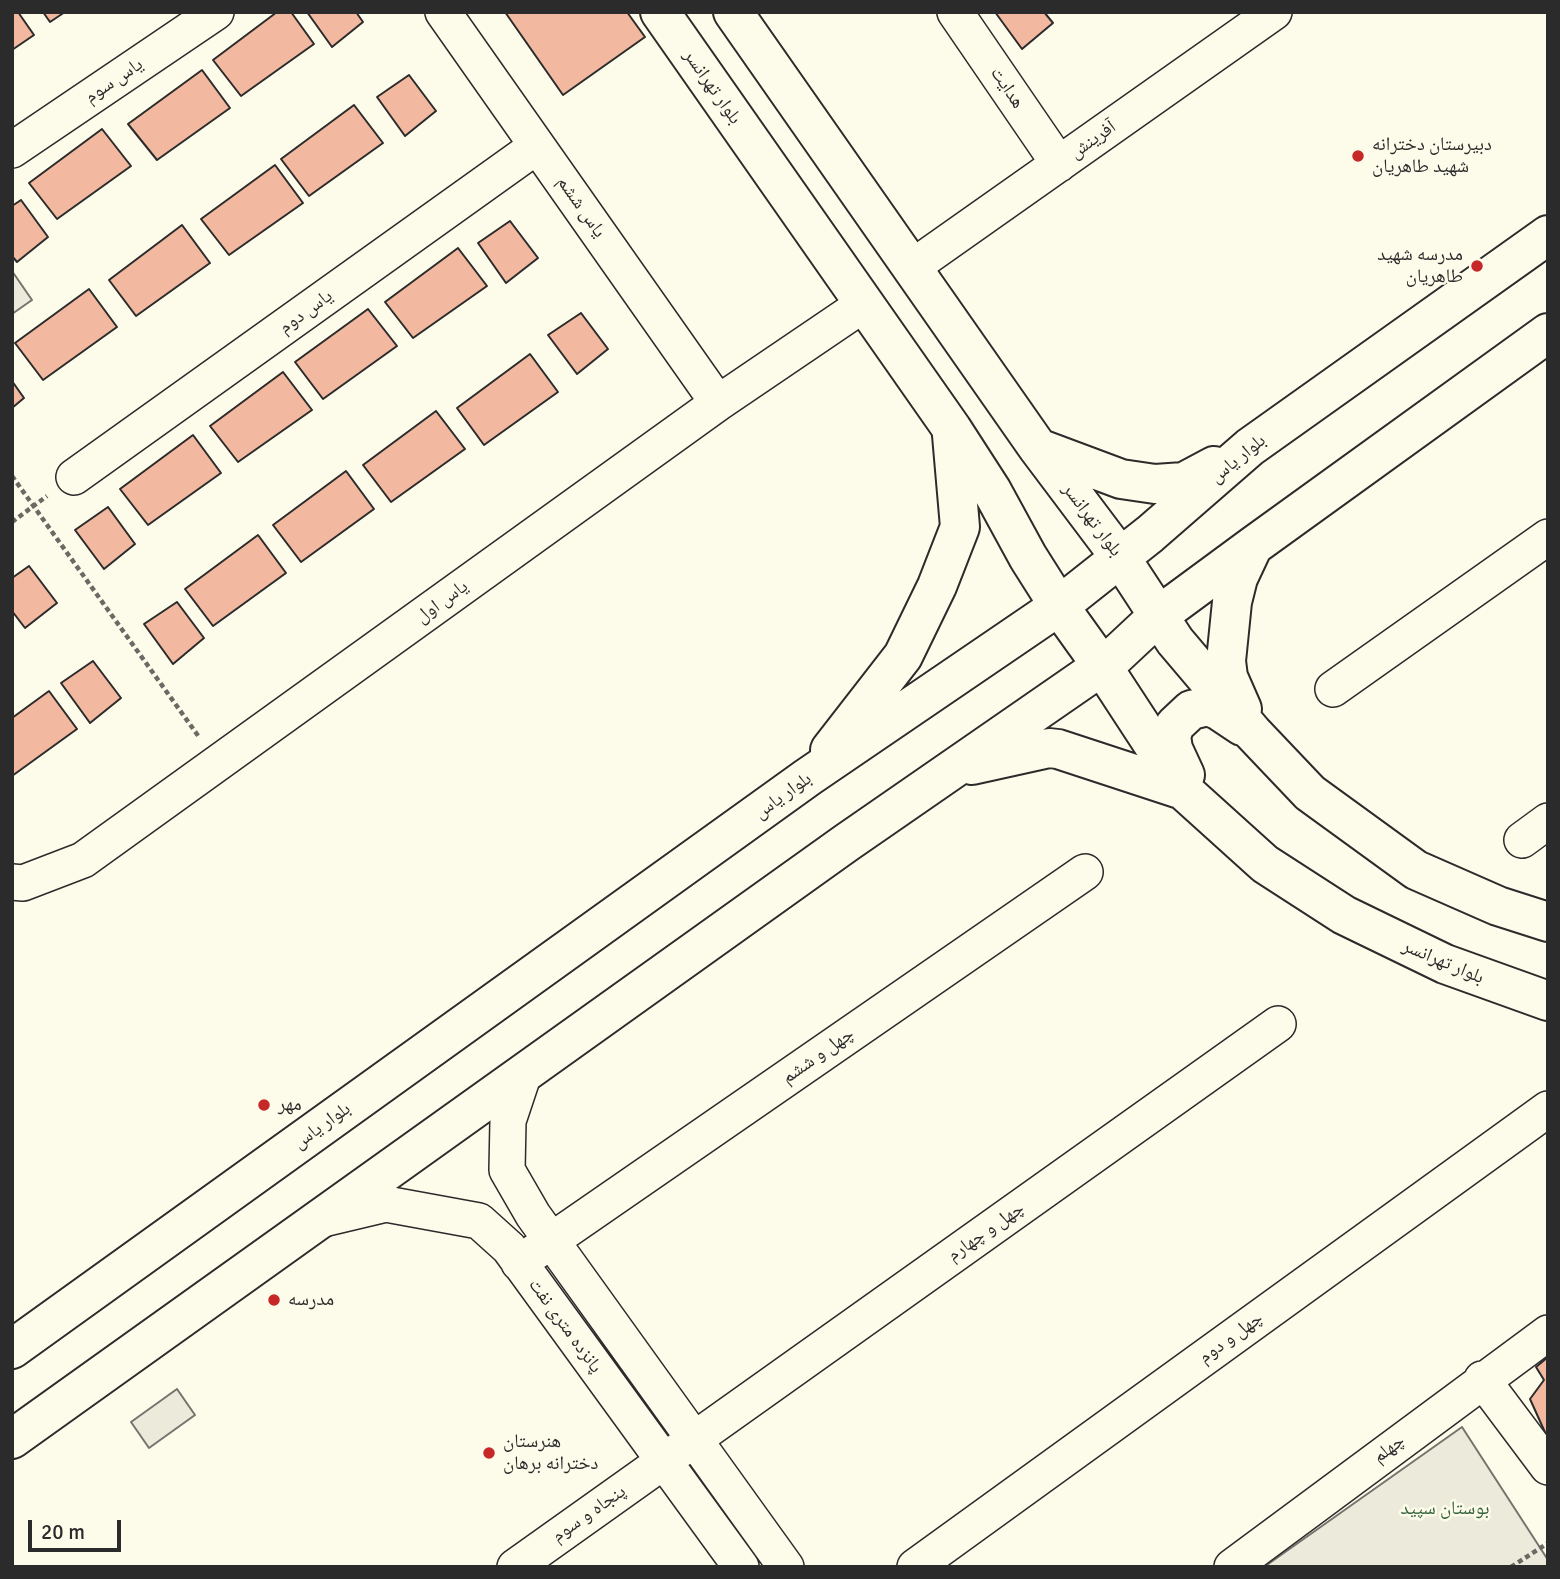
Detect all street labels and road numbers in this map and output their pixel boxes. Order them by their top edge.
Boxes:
street label: بلوار تهرانسر [678,45,746,129]
street label: یاس سوم [81,53,147,109]
street label: هدایت [985,63,1029,113]
street label: آفرینش [1065,116,1121,164]
street label: یاس ششم [552,172,610,242]
street label: یاس دوم [275,285,337,339]
street label: بلوار یاس [1205,430,1271,488]
street label: بلوار تهرانسر [1057,479,1127,561]
street label: یاس اول [411,575,473,629]
street label: بلوار یاس [750,768,816,824]
street label: بلوار تهرانسر [1399,935,1487,989]
street label: چهل و ششم [777,1023,859,1089]
street label: بلوار یاس [289,1098,355,1154]
street label: چهل و چهارم [943,1197,1029,1267]
street label: پانزده متری نفت [523,1274,607,1378]
street label: چهل و دوم [1194,1307,1268,1369]
street label: چهلم [1369,1430,1409,1468]
street label: پنجاه و سوم [548,1480,630,1548]

